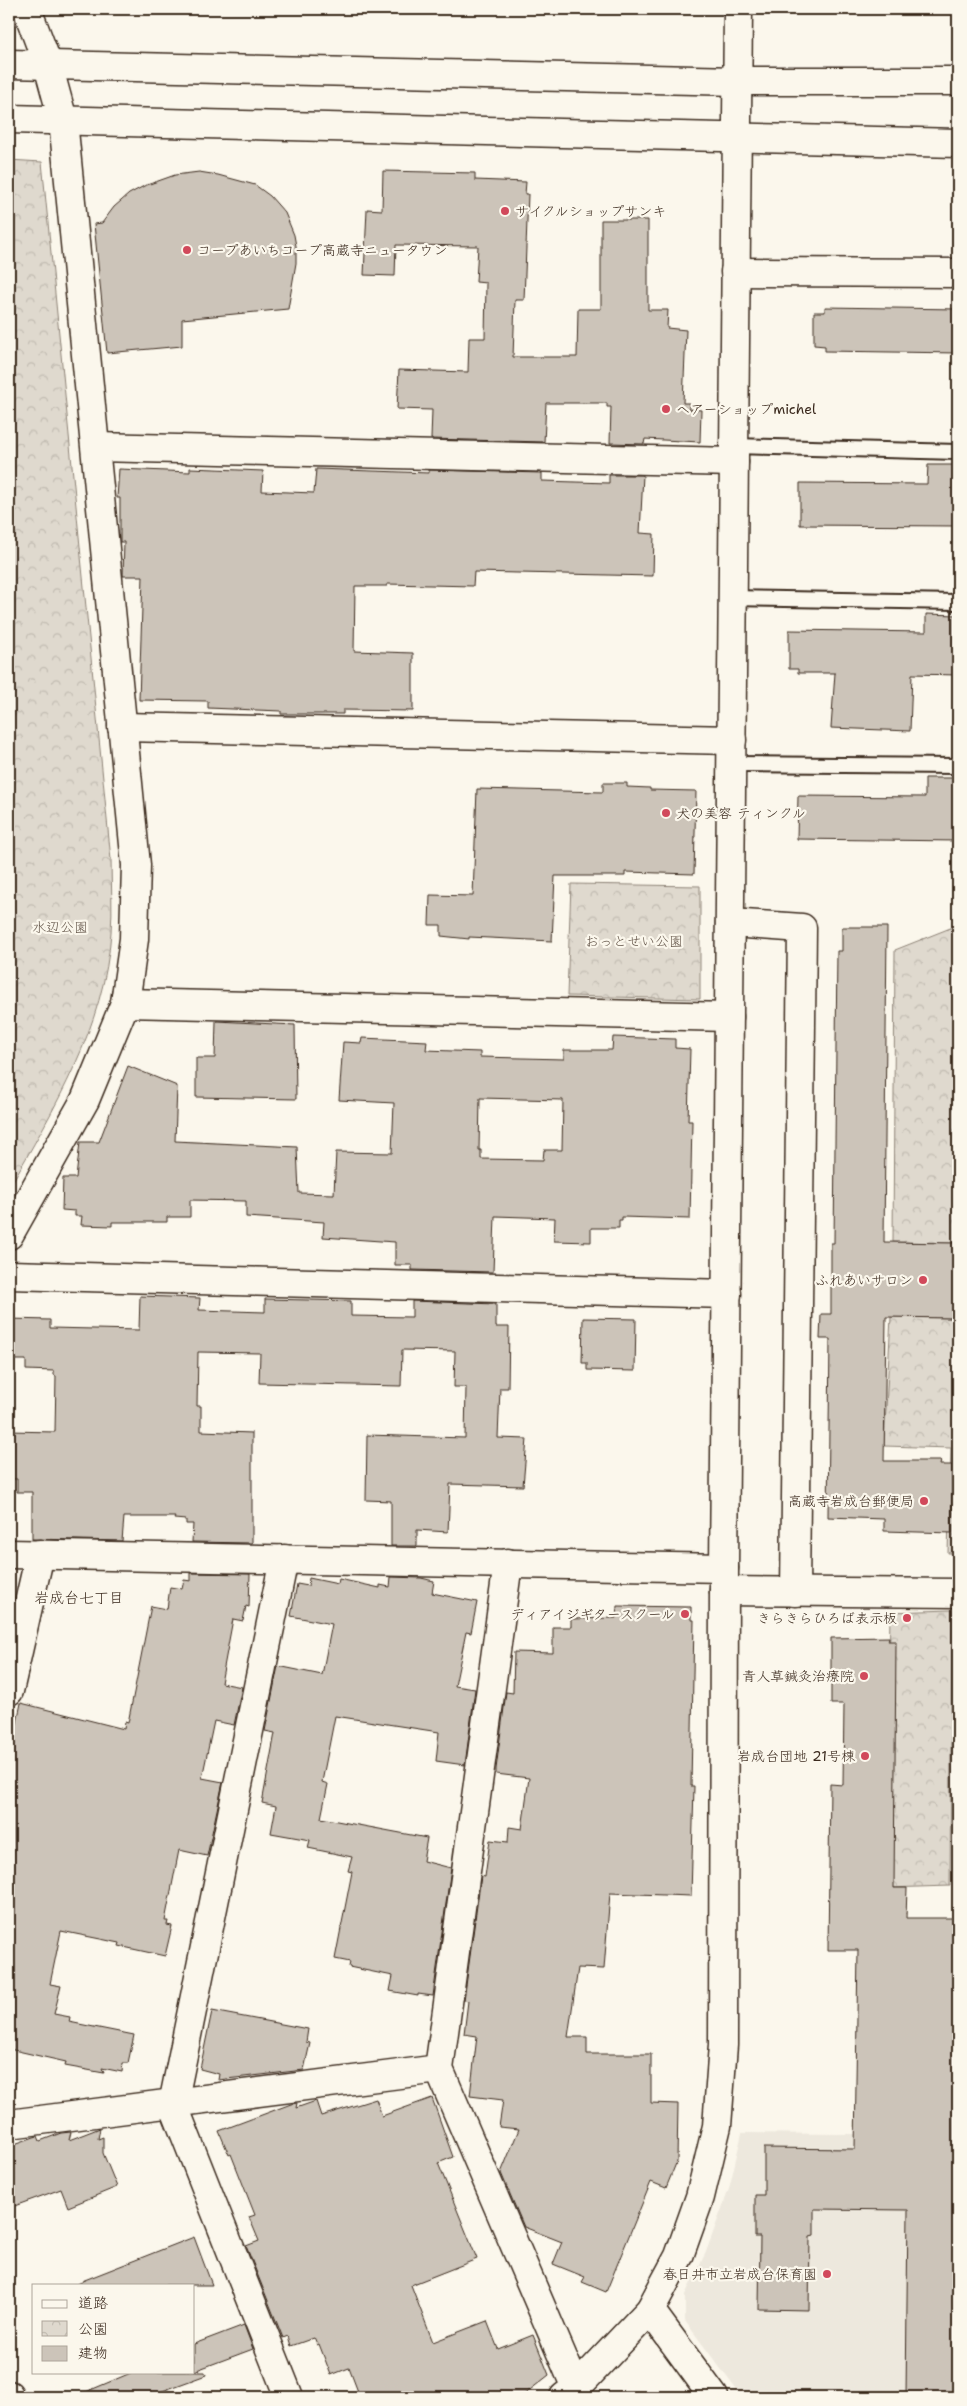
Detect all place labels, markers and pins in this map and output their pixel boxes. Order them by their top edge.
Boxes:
place label: サイクルショップサンキ [515,202,666,220]
marker: サイクルショップサンキ [499,205,511,217]
place label: コープあいちコープ高蔵寺ニュータウン [197,241,448,259]
marker: コープあいちコープ高蔵寺ニュータウン [181,244,193,256]
place label: ヘアーショップmichel [676,400,817,418]
marker: ヘアーショップmichel [660,403,672,415]
place label: 犬の美容 ティンクル [676,804,806,822]
marker: 犬の美容 ティンクル [660,807,672,819]
place label: ふれあいサロン [815,1271,913,1289]
marker: ふれあいサロン [917,1274,929,1286]
place label: 高蔵寺岩成台郵便局 [788,1492,914,1510]
marker: 高蔵寺岩成台郵便局 [918,1495,930,1507]
place label: ディアイジギタースクール [510,1605,675,1623]
marker: ディアイジギタースクール [679,1608,691,1620]
place label: きらきらひろば表示板 [757,1609,897,1627]
marker: きらきらひろば表示板 [901,1612,913,1624]
place label: 青人草鍼灸治療院 [742,1667,854,1685]
marker: 青人草鍼灸治療院 [858,1670,870,1682]
place label: 岩成台団地 21号棟 [737,1747,856,1765]
marker: 岩成台団地 21号棟 [859,1750,871,1762]
place label: 春日井市立岩成台保育園 [663,2265,817,2283]
marker: 春日井市立岩成台保育園 [821,2268,833,2280]

